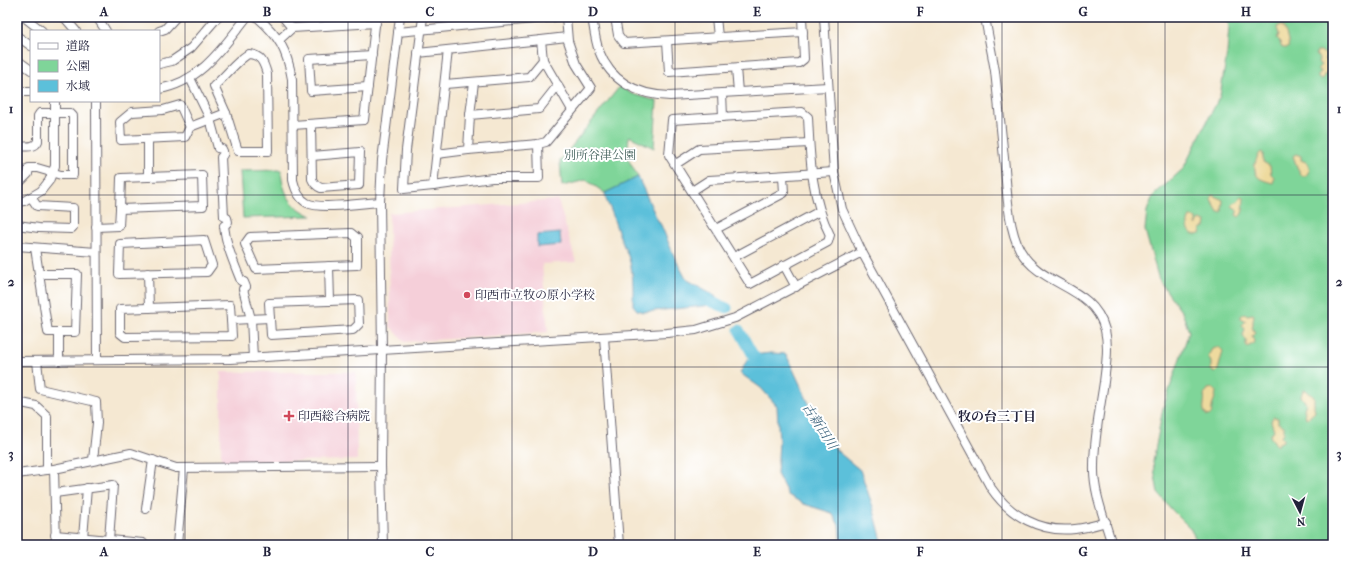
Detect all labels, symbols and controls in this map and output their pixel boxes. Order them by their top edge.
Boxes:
text: A [99,4,109,19]
text: B [263,4,272,19]
text: C [426,4,435,19]
text: D [588,4,598,19]
text: E [753,4,761,19]
text: F [916,4,924,19]
text: G [1078,4,1088,19]
text: H [1241,4,1252,19]
legend [30,30,160,102]
text: 道路 [66,39,90,53]
text: 公園 [66,59,90,73]
text: 水域 [66,79,90,93]
text: 1 [9,101,14,116]
text: 1 [1337,101,1342,116]
park label: 別所谷津公園 [564,148,636,162]
text: 2 [8,274,15,289]
text: 2 [1336,274,1343,289]
place label: 印西市立牧の原小学校 [475,288,595,302]
marker: 印西市立牧の原小学校 [462,290,472,300]
water label: 古新田川 [800,400,842,454]
place label: 印西総合病院 [298,409,370,423]
district label: 牧の台三丁目 [958,409,1036,424]
marker: 印西総合病院 [283,410,295,422]
text: 3 [8,446,14,462]
text: 3 [1336,446,1342,462]
north arrow [1280,492,1320,532]
text: N [1296,515,1306,528]
text: A [99,544,109,559]
text: B [263,544,272,559]
text: C [426,544,435,559]
text: D [588,544,598,559]
text: E [753,544,761,559]
text: F [916,544,924,559]
text: G [1078,544,1088,559]
text: H [1241,544,1252,559]

